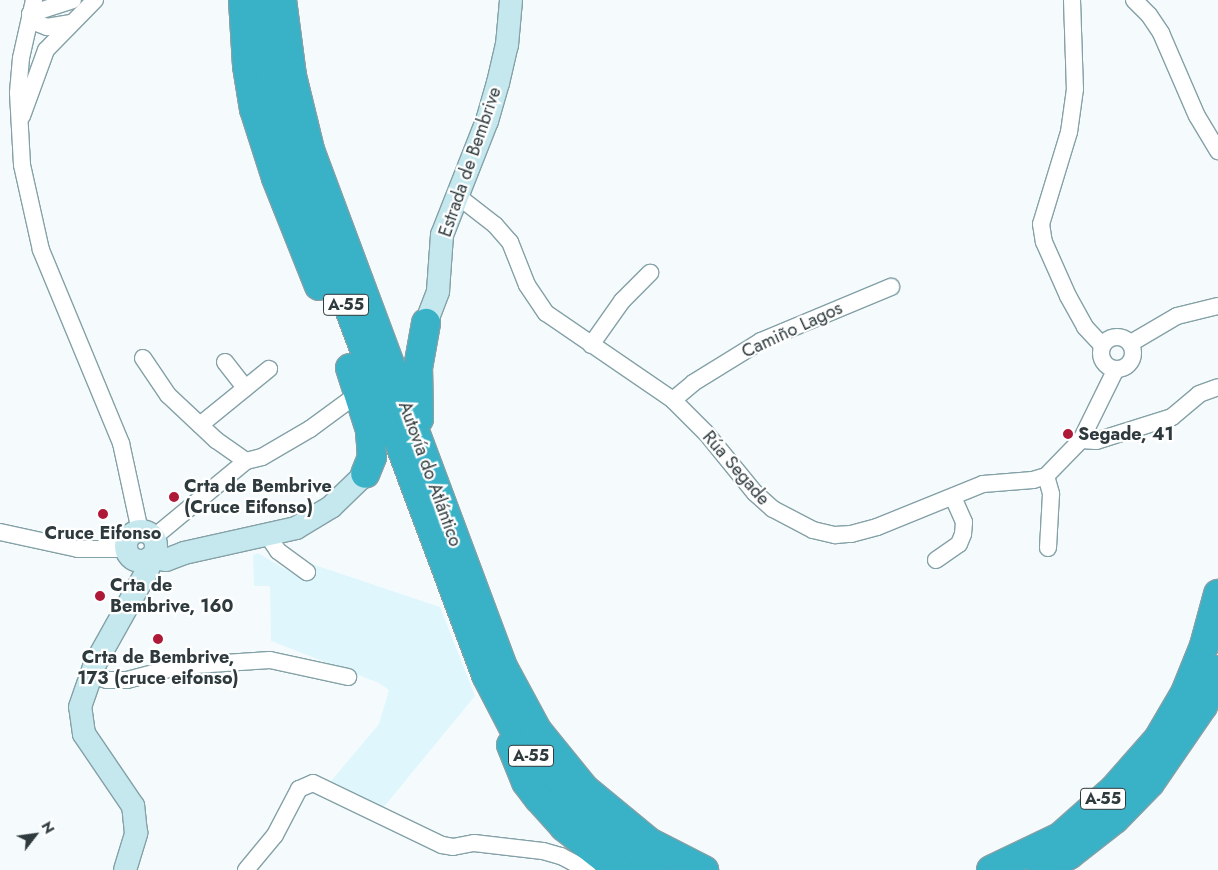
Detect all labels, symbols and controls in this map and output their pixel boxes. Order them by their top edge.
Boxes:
street label: Estrada de Bembrive [434,84,506,240]
road number: A-55 [322,292,370,318]
street label: Camiño Lagos [738,297,846,363]
street label: Autovía do Atlántico [394,398,466,550]
place label: Segade, 41 [1078,423,1174,445]
street label: Rúa Segade [698,427,774,509]
marker: Segade, 41 [1062,428,1074,440]
place label: Crta de Bembrive (Cruce Eifonso) [184,476,332,518]
marker: Crta de Bembrive (Cruce Eifonso) [168,491,180,503]
marker: Cruce Eifonso [97,508,109,520]
place label: Cruce Eifonso [45,522,161,544]
place label: Crta de Bembrive, 160 [110,575,233,618]
marker: Crta de Bembrive, 160 [94,590,106,602]
marker: Crta de Bembrive, 173 (cruce eifonso) [152,633,164,645]
place label: Crta de Bembrive, 173 (cruce eifonso) [77,647,239,690]
road number: A-55 [507,742,555,769]
road number: A-55 [1079,786,1127,812]
north arrow [10,810,60,860]
text: N [37,818,59,837]

